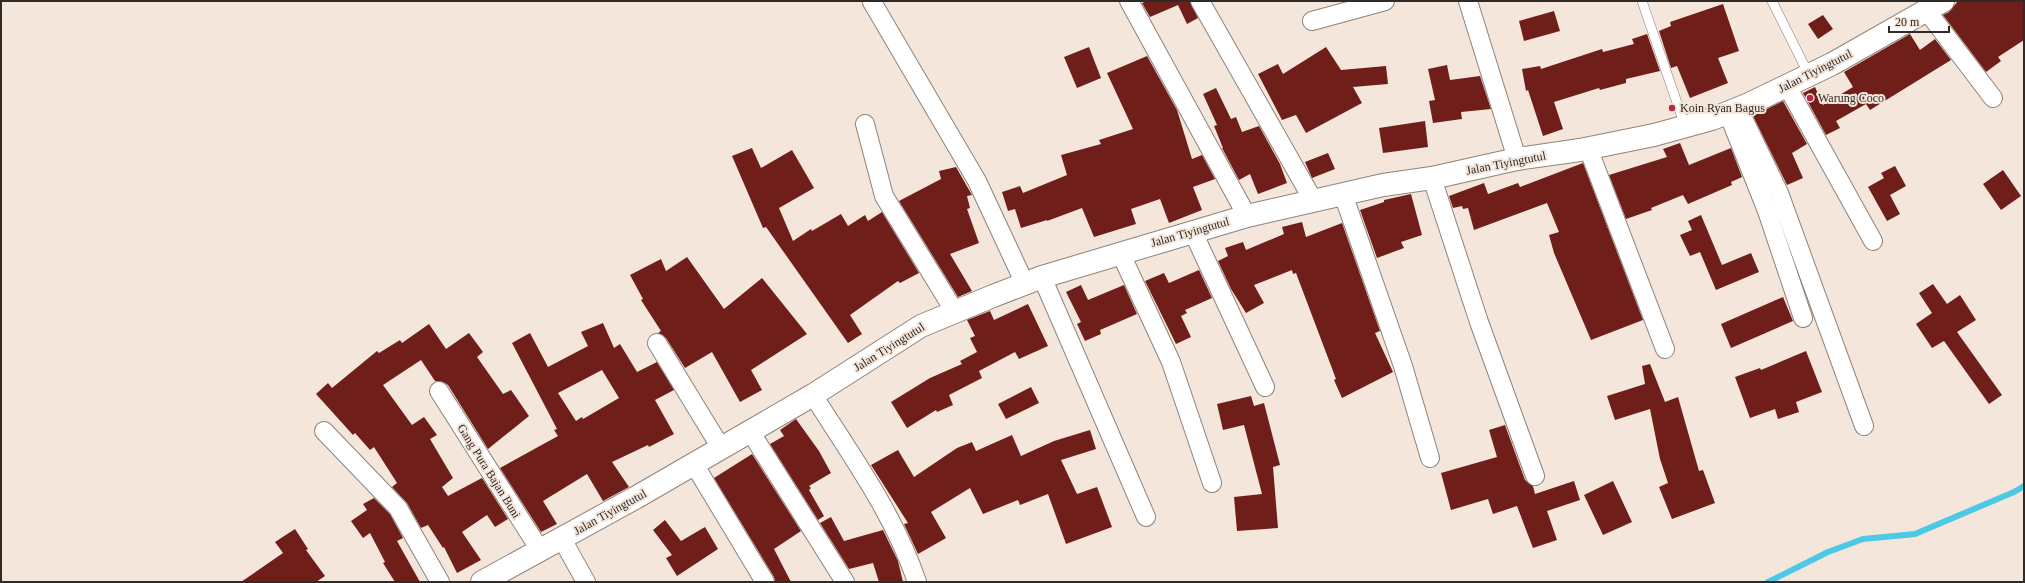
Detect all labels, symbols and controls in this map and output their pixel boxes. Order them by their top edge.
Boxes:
scale bar [1889,8,1949,34]
text: 20 m [1895,15,1920,29]
street label: Jalan Tiyingtutul [1776,46,1855,96]
place label: Warung Coco [1818,91,1884,105]
marker: Warung Coco [1805,93,1815,103]
place label: Koin Ryan Bagus [1680,101,1765,115]
marker: Koin Ryan Bagus [1667,103,1677,113]
street label: Jalan Tiyingtutul [1465,148,1548,178]
street label: Jalan Tiyingtutul [1149,214,1232,250]
street label: Jalan Tiyingtutul [851,319,928,374]
street label: Gang Pura Bajan Buni [454,421,524,521]
street label: Jalan Tiyingtutul [571,486,649,538]

